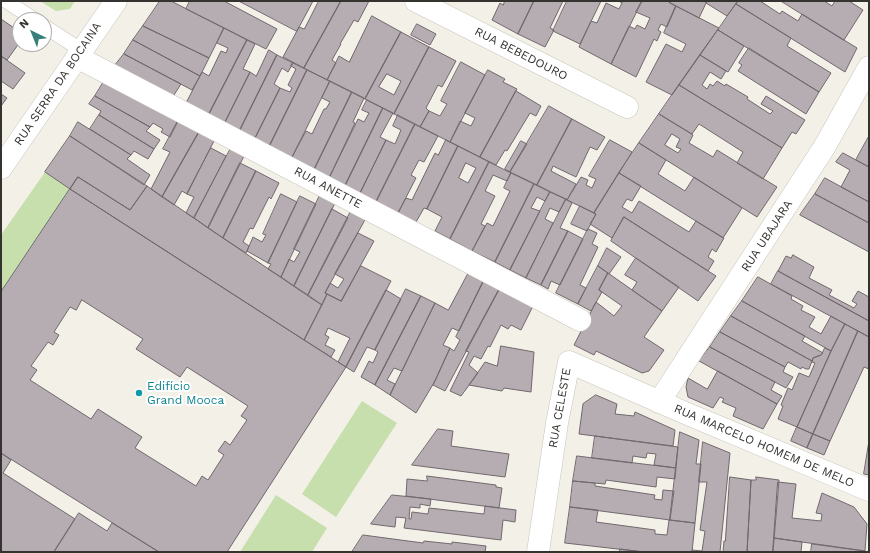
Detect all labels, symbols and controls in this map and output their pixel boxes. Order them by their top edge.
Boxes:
north arrow [12,12,52,52]
street label: RUA SERRA DA BOCAINA [11,20,105,148]
street label: RUA BEBEDOURO [472,24,570,84]
street label: RUA ANETTE [292,164,364,212]
street label: RUA UBAJARA [738,197,796,275]
street label: RUA CELESTE [546,367,574,449]
place label: Edifício Grand Mooca [147,379,224,407]
marker: Edifício Grand Mooca [134,388,144,398]
street label: RUA MARCELO HOMEM DE MELO [672,401,856,491]

